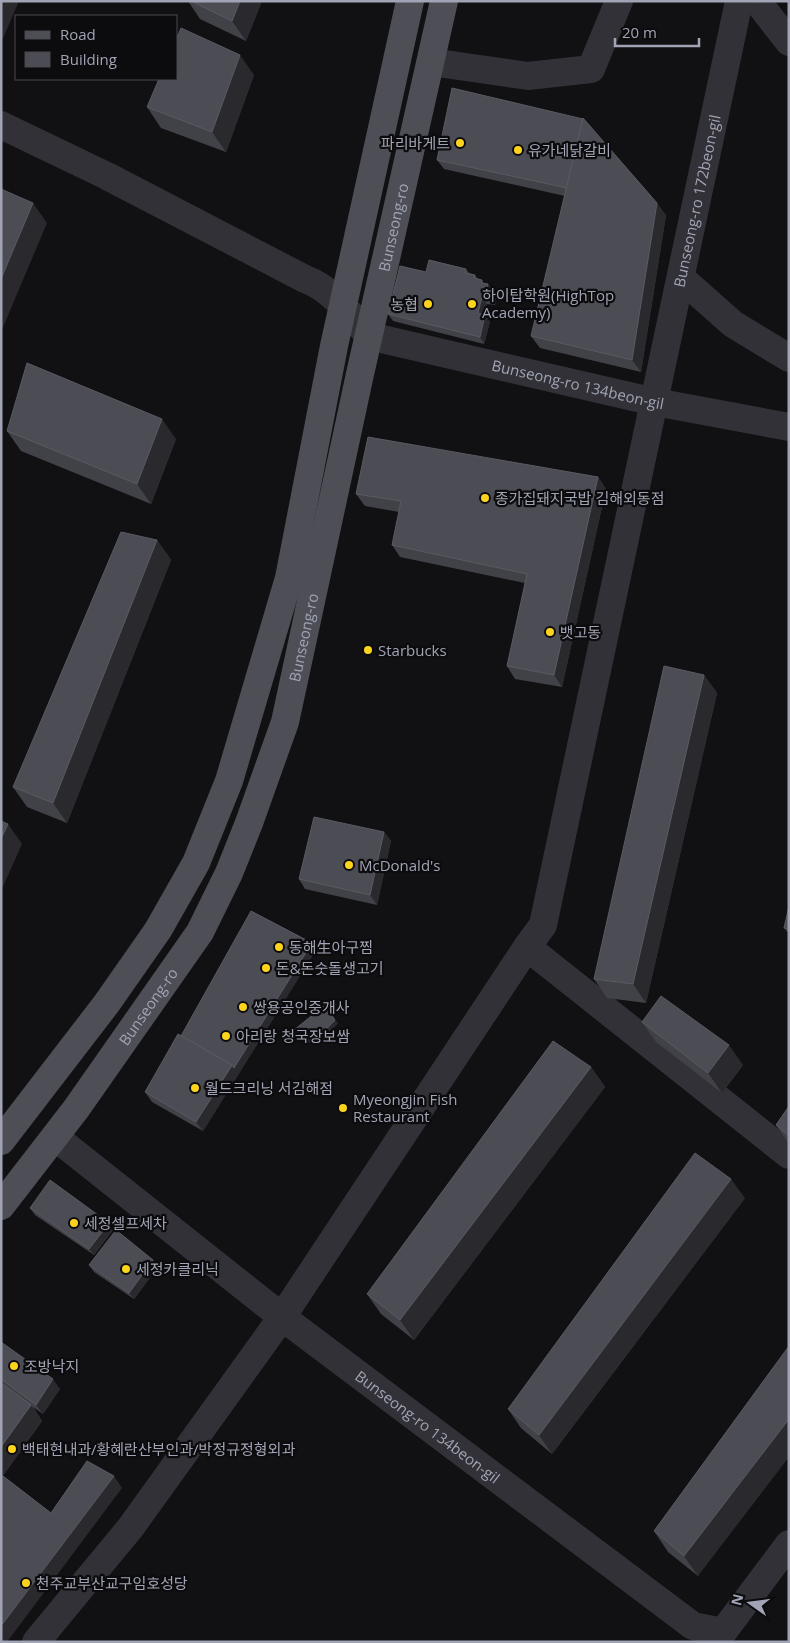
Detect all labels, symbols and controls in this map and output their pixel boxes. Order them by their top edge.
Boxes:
legend [15,15,178,80]
scale bar [615,15,699,47]
text: 20 m [622,22,657,42]
text: Road [60,24,96,44]
text: Building [60,49,117,69]
street label: Bunseong-ro 172beon-gil [669,113,725,289]
place label: 파리바게트 [381,133,450,153]
marker: 파리바게트 [454,137,466,149]
place label: 유가네닭갈비 [528,140,611,160]
marker: 유가네닭갈비 [512,144,524,156]
street label: Bunseong-ro [373,181,413,273]
place label: 하이탑학원(HighTop Academy) [482,285,614,322]
place label: 농협 [390,294,418,314]
marker: 농협 [422,298,434,310]
marker: 하이탑학원(HighTop Academy) [466,298,478,310]
street label: Bunseong-ro 134beon-gil [490,355,666,413]
place label: 종가집돼지국밥 김해외동점 [495,488,665,508]
marker: 종가집돼지국밥 김해외동점 [479,492,491,504]
street label: Bunseong-ro [284,591,322,684]
place label: 뱃고동 [560,622,601,642]
marker: 뱃고동 [544,626,556,638]
place label: Starbucks [378,640,447,660]
marker: Starbucks [362,644,374,656]
place label: McDonald's [359,855,441,875]
marker: McDonald's [343,859,355,871]
place label: 동해生아구찜 [289,937,373,957]
marker: 동해生아구찜 [273,941,285,953]
place label: 돈&돈숫돌생고기 [276,958,384,978]
marker: 돈&돈숫돌생고기 [260,962,272,974]
street label: Bunseong-ro [114,964,182,1049]
place label: 쌍용공인중개사 [253,997,350,1017]
marker: 쌍용공인중개사 [237,1001,249,1013]
place label: 아리랑 청국장보쌈 [236,1026,350,1046]
marker: 아리랑 청국장보쌈 [220,1030,232,1042]
place label: 월드크리닝 서김해점 [205,1078,333,1098]
marker: 월드크리닝 서김해점 [189,1082,201,1094]
place label: Myeongjin Fish Restaurant [353,1089,457,1126]
marker: Myeongjin Fish Restaurant [337,1102,349,1114]
place label: 세정셀프세차 [84,1213,167,1233]
marker: 세정셀프세차 [68,1217,80,1229]
place label: 세정카클리닉 [136,1259,219,1279]
marker: 세정카클리닉 [120,1263,132,1275]
place label: 조방낙지 [24,1356,79,1376]
marker: 조방낙지 [8,1360,20,1372]
street label: Bunseong-ro 134beon-gil [351,1366,504,1487]
place label: 백태현내과/황혜란산부인과/박정규정형외과 [22,1439,295,1459]
marker: 백태현내과/황혜란산부인과/박정규정형외과 [6,1443,18,1455]
place label: 천주교부산교구임호성당 [36,1573,188,1593]
marker: 천주교부산교구임호성당 [20,1577,32,1589]
north arrow [725,1578,775,1628]
text: N [726,1592,747,1608]

